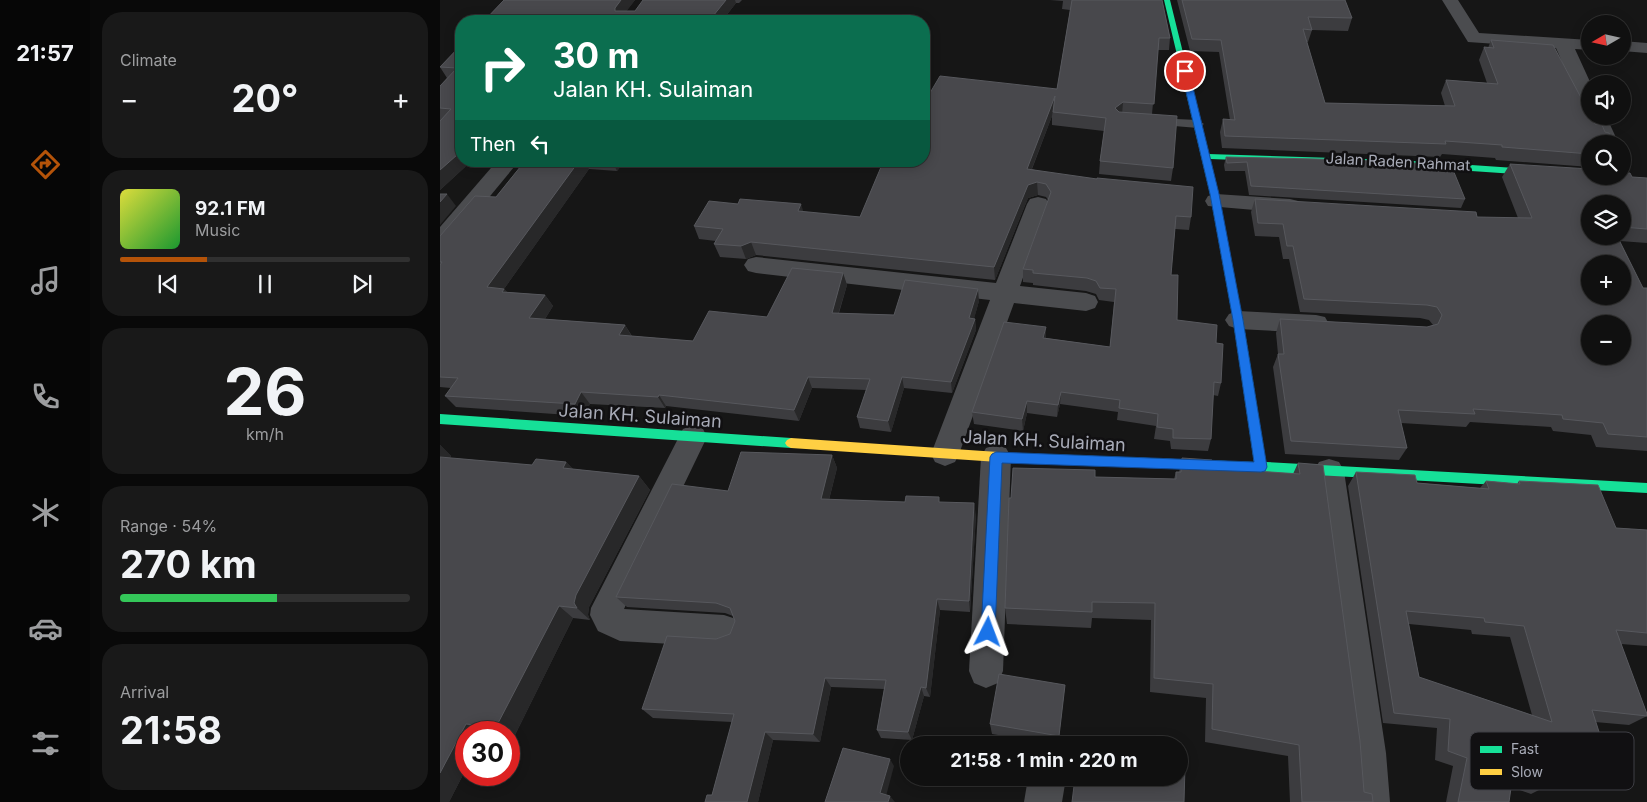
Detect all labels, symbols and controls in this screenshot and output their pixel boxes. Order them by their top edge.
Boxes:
north arrow [1581,15,1631,65]
map controls [1581,15,1631,365]
text: 30 m [553,34,639,76]
icon: right [470,35,535,100]
text: 21:57 [16,40,74,66]
text: Climate [120,50,177,70]
pin [1164,50,1206,92]
icon: arrive [1171,57,1199,85]
text: 20° [231,75,299,121]
button: sound [1581,75,1631,125]
text: Jalan KH. Sulaiman [553,76,753,102]
text: − [120,82,139,116]
text: + [391,82,410,116]
icon: left [526,130,554,158]
text: Then [470,133,516,156]
button: search [1581,135,1631,185]
icon: directions [28,147,63,182]
street label: Jalan Raden Rahmat [1325,148,1471,175]
button: layers [1581,195,1631,245]
text: 92.1 FM [195,197,265,220]
text: Music [195,220,240,240]
button: + [1581,255,1631,305]
icon: music [28,263,63,298]
icon: previous [154,270,182,298]
icon: pause [251,270,279,298]
icon: next [348,270,376,298]
button: − [1581,315,1631,365]
text: 26 [223,352,307,431]
icon: phone [28,379,63,414]
street label: Jalan KH. Sulaiman [558,399,722,432]
text: km/h [246,424,284,444]
street label: Jalan KH. Sulaiman [962,426,1126,455]
icon: climate [28,495,63,530]
text: Range · 54% [120,516,217,536]
text: 270 km [120,541,257,587]
position arrow [961,605,1013,657]
icon: car [28,611,63,646]
text: Arrival [120,682,169,702]
text: 21:58 [120,707,222,753]
speed limit sign: 30 [455,721,520,786]
icon: filters [28,726,63,761]
legend [1470,732,1634,790]
text: Fast [1511,740,1539,757]
text: 21:58 · 1 min · 220 m [950,749,1138,772]
text: Slow [1511,763,1543,780]

